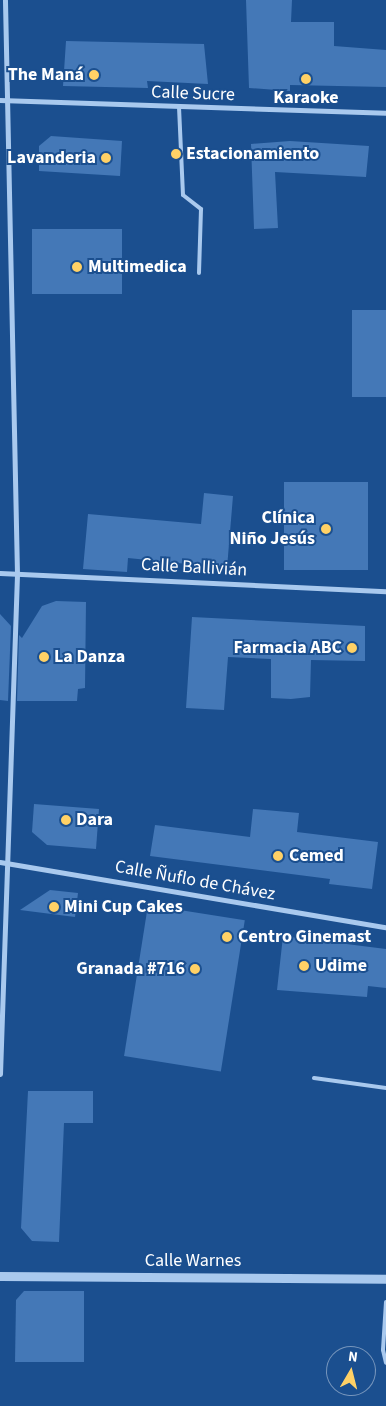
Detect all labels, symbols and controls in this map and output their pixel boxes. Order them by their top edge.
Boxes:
place label: The Maná [8,64,84,86]
marker: The Maná [88,69,100,81]
marker: Karaoke [300,73,312,85]
street label: Calle Sucre [151,82,235,106]
place label: Karaoke [273,87,339,109]
place label: Estacionamiento [186,143,319,165]
place label: Lavanderia [7,147,96,169]
marker: Estacionamiento [170,148,182,160]
marker: Lavanderia [100,152,112,164]
place label: Multimedica [88,256,187,278]
marker: Multimedica [70,260,84,274]
place label: Clínica Niño Jesús [230,508,315,550]
marker: Clínica Niño Jesús [319,522,333,536]
street label: Calle Ballivián [140,554,248,582]
place label: Farmacia ABC [234,637,342,659]
marker: Farmacia ABC [346,642,358,654]
place label: La Danza [54,646,125,668]
marker: La Danza [38,651,50,663]
place label: Dara [76,809,113,831]
marker: Dara [60,814,72,826]
place label: Cemed [289,845,344,867]
marker: Cemed [271,849,285,863]
street label: Calle Ñuflo de Chávez [113,856,277,906]
place label: Mini Cup Cakes [64,896,183,918]
marker: Mini Cup Cakes [48,901,60,913]
place label: Centro Ginemast [238,926,371,948]
marker: Centro Ginemast [220,930,234,944]
place label: Udime [315,955,367,977]
place label: Granada #716 [76,958,185,980]
marker: Udime [297,959,311,973]
marker: Granada #716 [189,963,201,975]
street label: Calle Warnes [145,1250,241,1272]
north arrow [326,1346,376,1396]
text: N [347,1347,359,1368]

